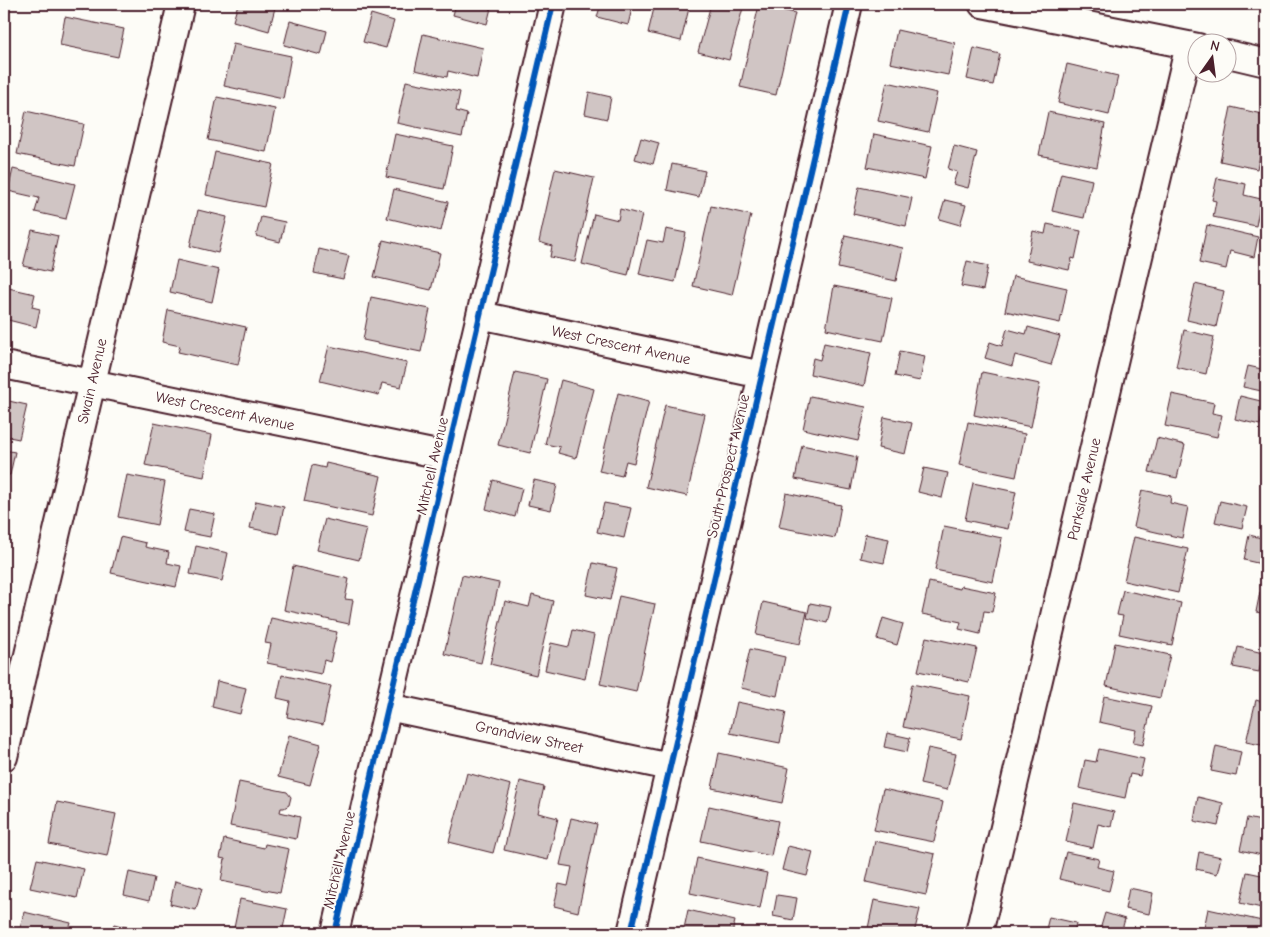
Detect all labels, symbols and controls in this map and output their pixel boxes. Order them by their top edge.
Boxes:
north arrow [1188,32,1238,82]
text: N [1209,37,1222,55]
street label: West Crescent Avenue [550,321,693,369]
street label: Swain Avenue [73,336,111,425]
street label: West Crescent Avenue [154,387,297,435]
street label: South Prospect Avenue [703,392,753,540]
street label: Mitchell Avenue [412,415,452,517]
street label: Parkside Avenue [1063,436,1105,542]
street label: Grandview Street [474,717,585,757]
street label: Mitchell Avenue [319,809,359,911]

